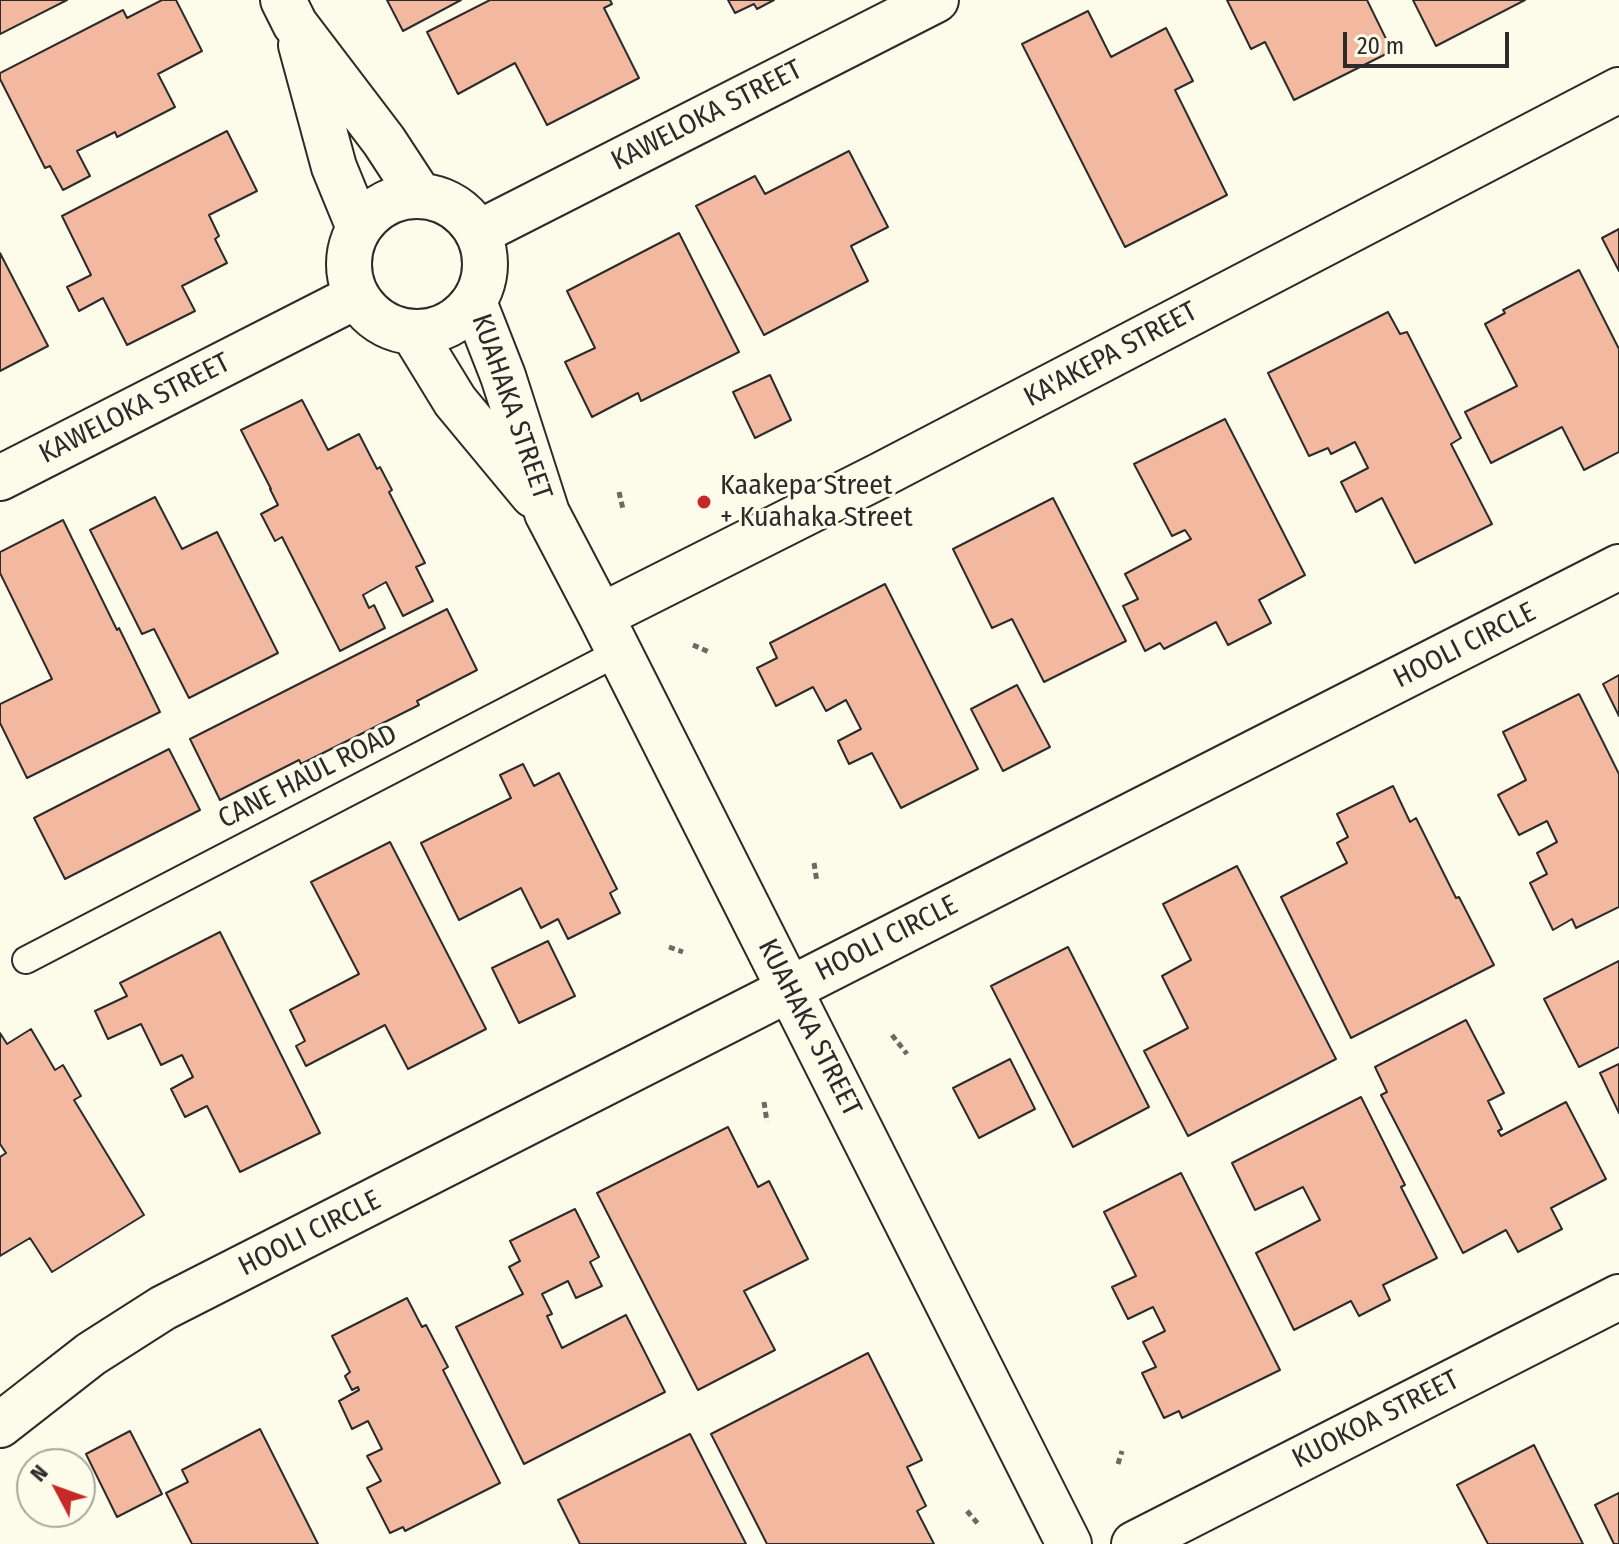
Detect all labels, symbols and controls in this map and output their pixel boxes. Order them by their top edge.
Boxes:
scale bar [1347,16,1513,66]
text: 20 m [1357,32,1404,60]
street label: KAWELOKA STREET [606,54,808,178]
street label: KA'AKEPA STREET [1019,295,1203,415]
street label: KUAHAKA STREET [464,310,558,504]
street label: KAWELOKA STREET [34,347,236,471]
place label: Kaakepa Street + Kuahaka Street [720,469,913,535]
marker: Kaakepa Street + Kuahaka Street [695,493,713,511]
street label: HOOLI CIRCLE [1388,596,1542,696]
street label: CANE HAUL ROAD [213,718,403,836]
street label: HOOLI CIRCLE [810,889,964,989]
street label: KUAHAKA STREET [750,934,868,1122]
street label: HOOLI CIRCLE [233,1184,387,1284]
street label: KUOKOA STREET [1287,1364,1465,1476]
north arrow [16,1448,96,1528]
text: N [25,1459,54,1487]

